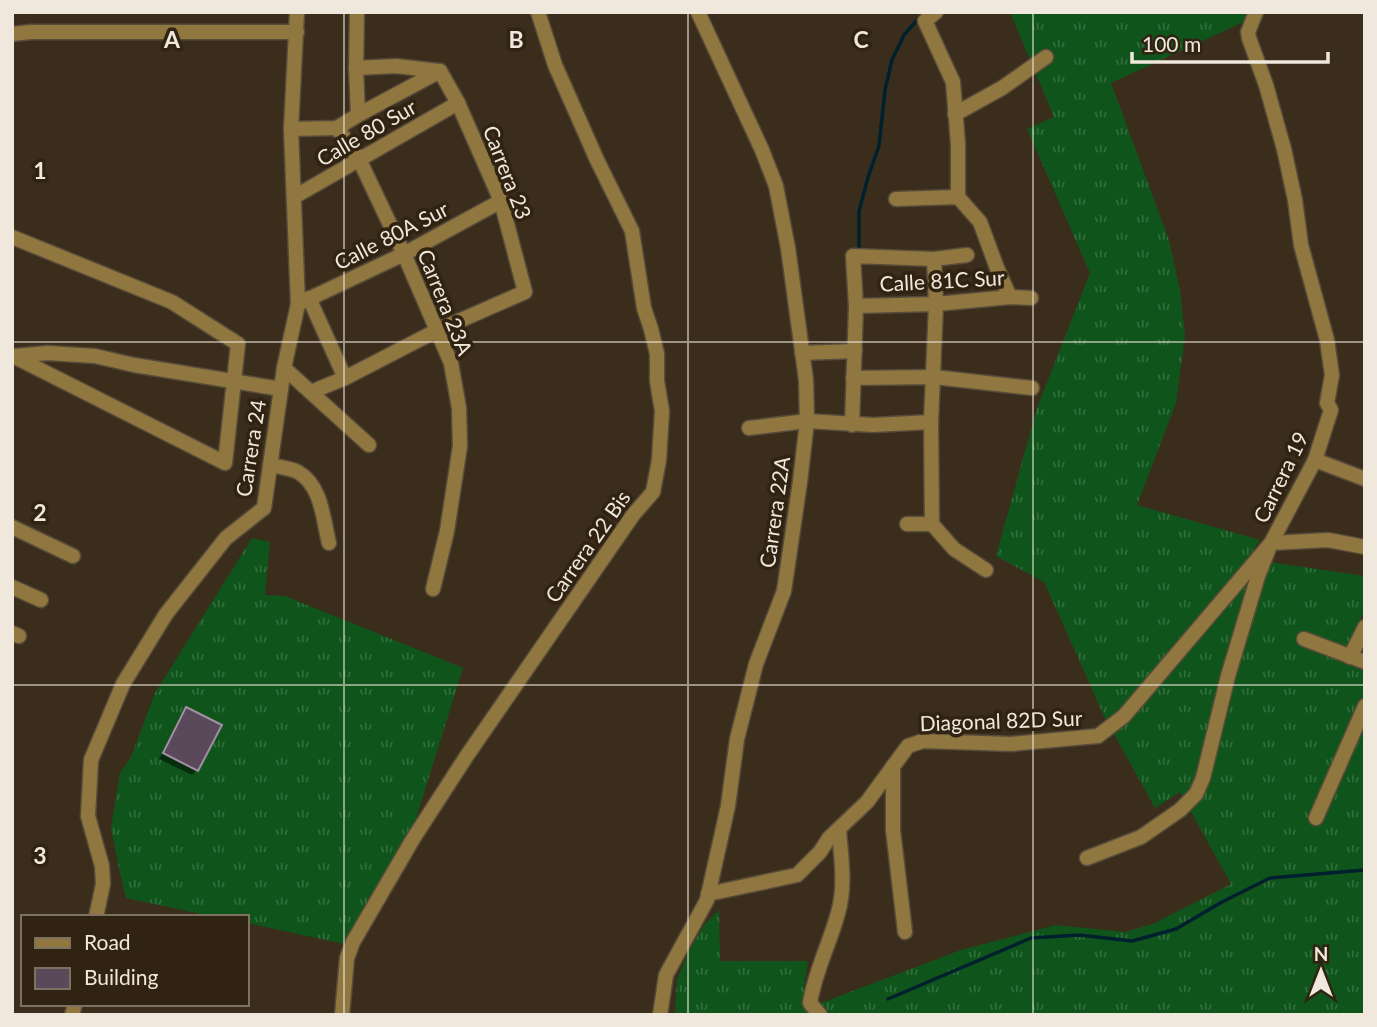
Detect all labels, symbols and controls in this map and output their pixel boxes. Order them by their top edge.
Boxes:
scale bar [1132,21,1328,65]
text: A [163,25,181,53]
text: B [508,25,524,53]
text: C [853,25,869,53]
text: 100 m [1142,31,1201,56]
street label: Calle 80 Sur [312,93,421,171]
street label: Carrera 23 [479,122,537,222]
text: 1 [33,156,47,184]
street label: Calle 80A Sur [330,195,453,274]
street label: Carrera 23A [413,245,479,359]
street label: Calle 81C Sur [879,264,1005,296]
street label: Carrera 24 [230,398,270,498]
street label: Carrera 19 [1247,427,1313,527]
street label: Carrera 22A [754,454,794,569]
street label: Carrera 22 Bis [539,485,635,607]
text: 2 [33,498,47,526]
street label: Diagonal 82D Sur [919,705,1083,735]
text: 3 [33,841,47,869]
legend [21,915,248,1006]
text: Road [84,929,131,954]
north arrow [1286,936,1356,1006]
text: N [1314,942,1328,965]
text: Building [84,964,159,989]

